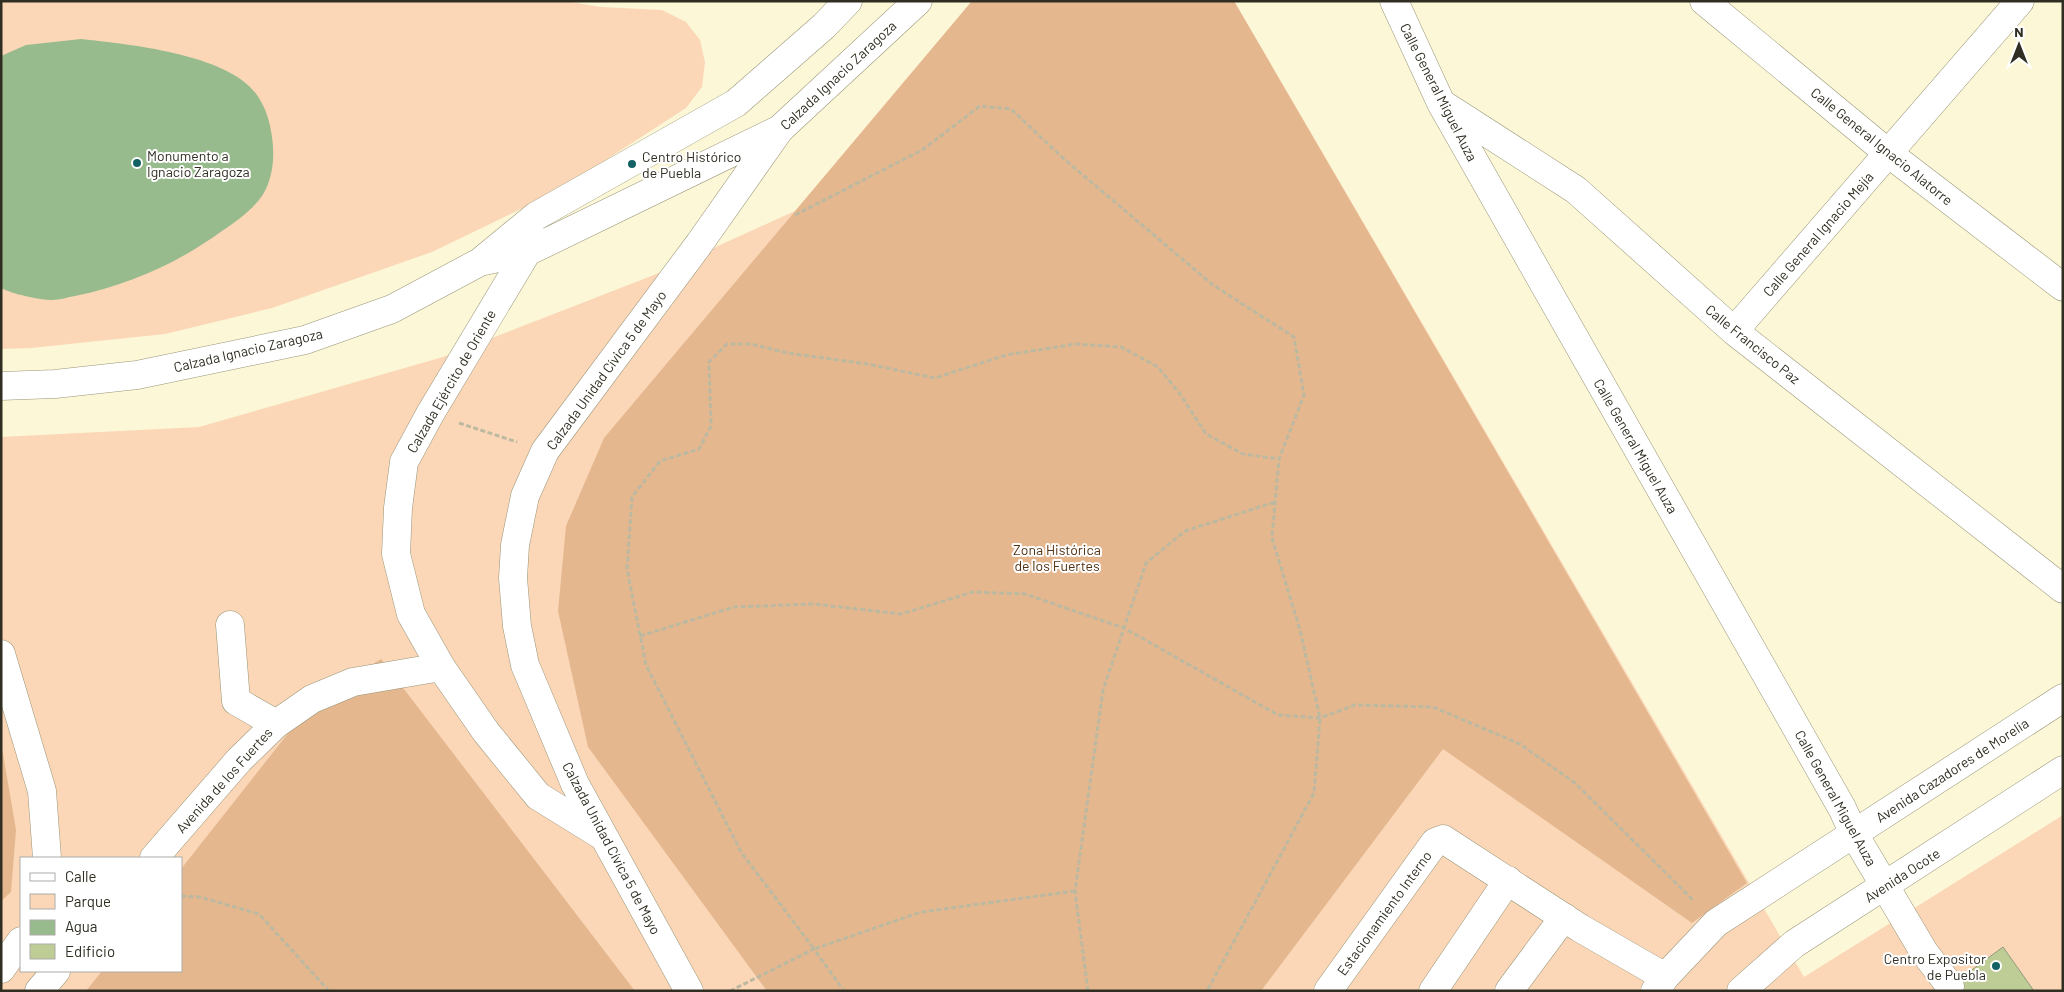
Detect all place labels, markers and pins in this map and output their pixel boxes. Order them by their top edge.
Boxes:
place label: Monumento a Ignacio Zaragoza [147,147,250,180]
place label: Centro Histórico de Puebla [642,148,741,181]
marker: Monumento a Ignacio Zaragoza [131,157,143,169]
marker: Centro Histórico de Puebla [626,158,638,170]
place label: Centro Expositor de Puebla [1884,950,1986,983]
marker: Centro Expositor de Puebla [1990,960,2002,972]

